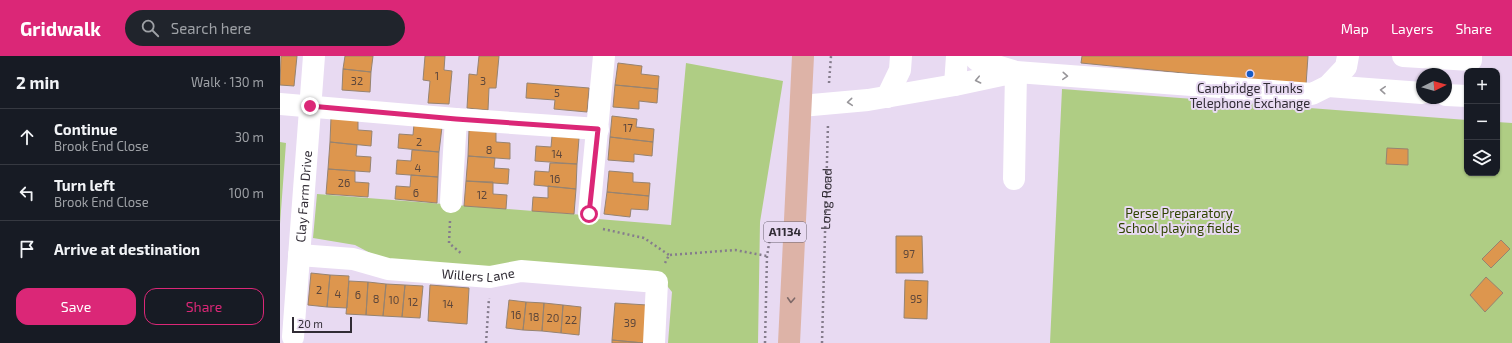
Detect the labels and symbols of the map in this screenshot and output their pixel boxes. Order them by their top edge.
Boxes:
north arrow [1416,68,1452,104]
house number: 1 [435,69,439,82]
marker: Cambridge Trunks Telephone Exchange [1245,69,1255,79]
one-way arrow [1062,71,1068,80]
house number: 32 [351,74,363,87]
house number: 3 [480,74,486,87]
one-way arrow [975,76,981,84]
place label: Cambridge Trunks Telephone Exchange [1190,80,1310,111]
one-way arrow [1380,85,1386,94]
house number: 5 [554,86,560,99]
route end [301,97,319,115]
one-way arrow [847,97,853,106]
house number: 17 [623,121,633,134]
house number: 2 [416,135,422,148]
house number: 8 [486,143,492,156]
house number: 14 [551,147,563,160]
street label: Clay Farm Drive [292,150,315,243]
house number: 4 [415,161,422,174]
street label: Long Road [817,168,835,230]
house number: 16 [550,172,560,185]
house number: 26 [338,176,350,189]
house number: 6 [413,186,419,199]
house number: 12 [477,188,487,201]
route start [580,205,598,223]
park label: Perse Preparatory School playing fields [1118,205,1240,236]
road number: A1134 [764,222,806,242]
house number: 97 [903,247,915,260]
street label: Willers Lane [441,264,516,285]
house number: 2 [316,283,322,296]
house number: 4 [335,287,342,300]
house number: 6 [355,288,361,301]
house number: 8 [373,292,379,305]
house number: 95 [910,292,922,305]
house number: 10 [388,293,400,306]
house number: 12 [408,295,418,308]
house number: 14 [442,297,454,310]
one-way arrow [787,297,796,303]
house number: 16 [511,308,521,321]
house number: 18 [528,310,540,323]
house number: 20 [547,311,559,324]
house number: 22 [565,313,577,326]
scale bar [292,315,352,334]
house number: 39 [624,316,636,329]

